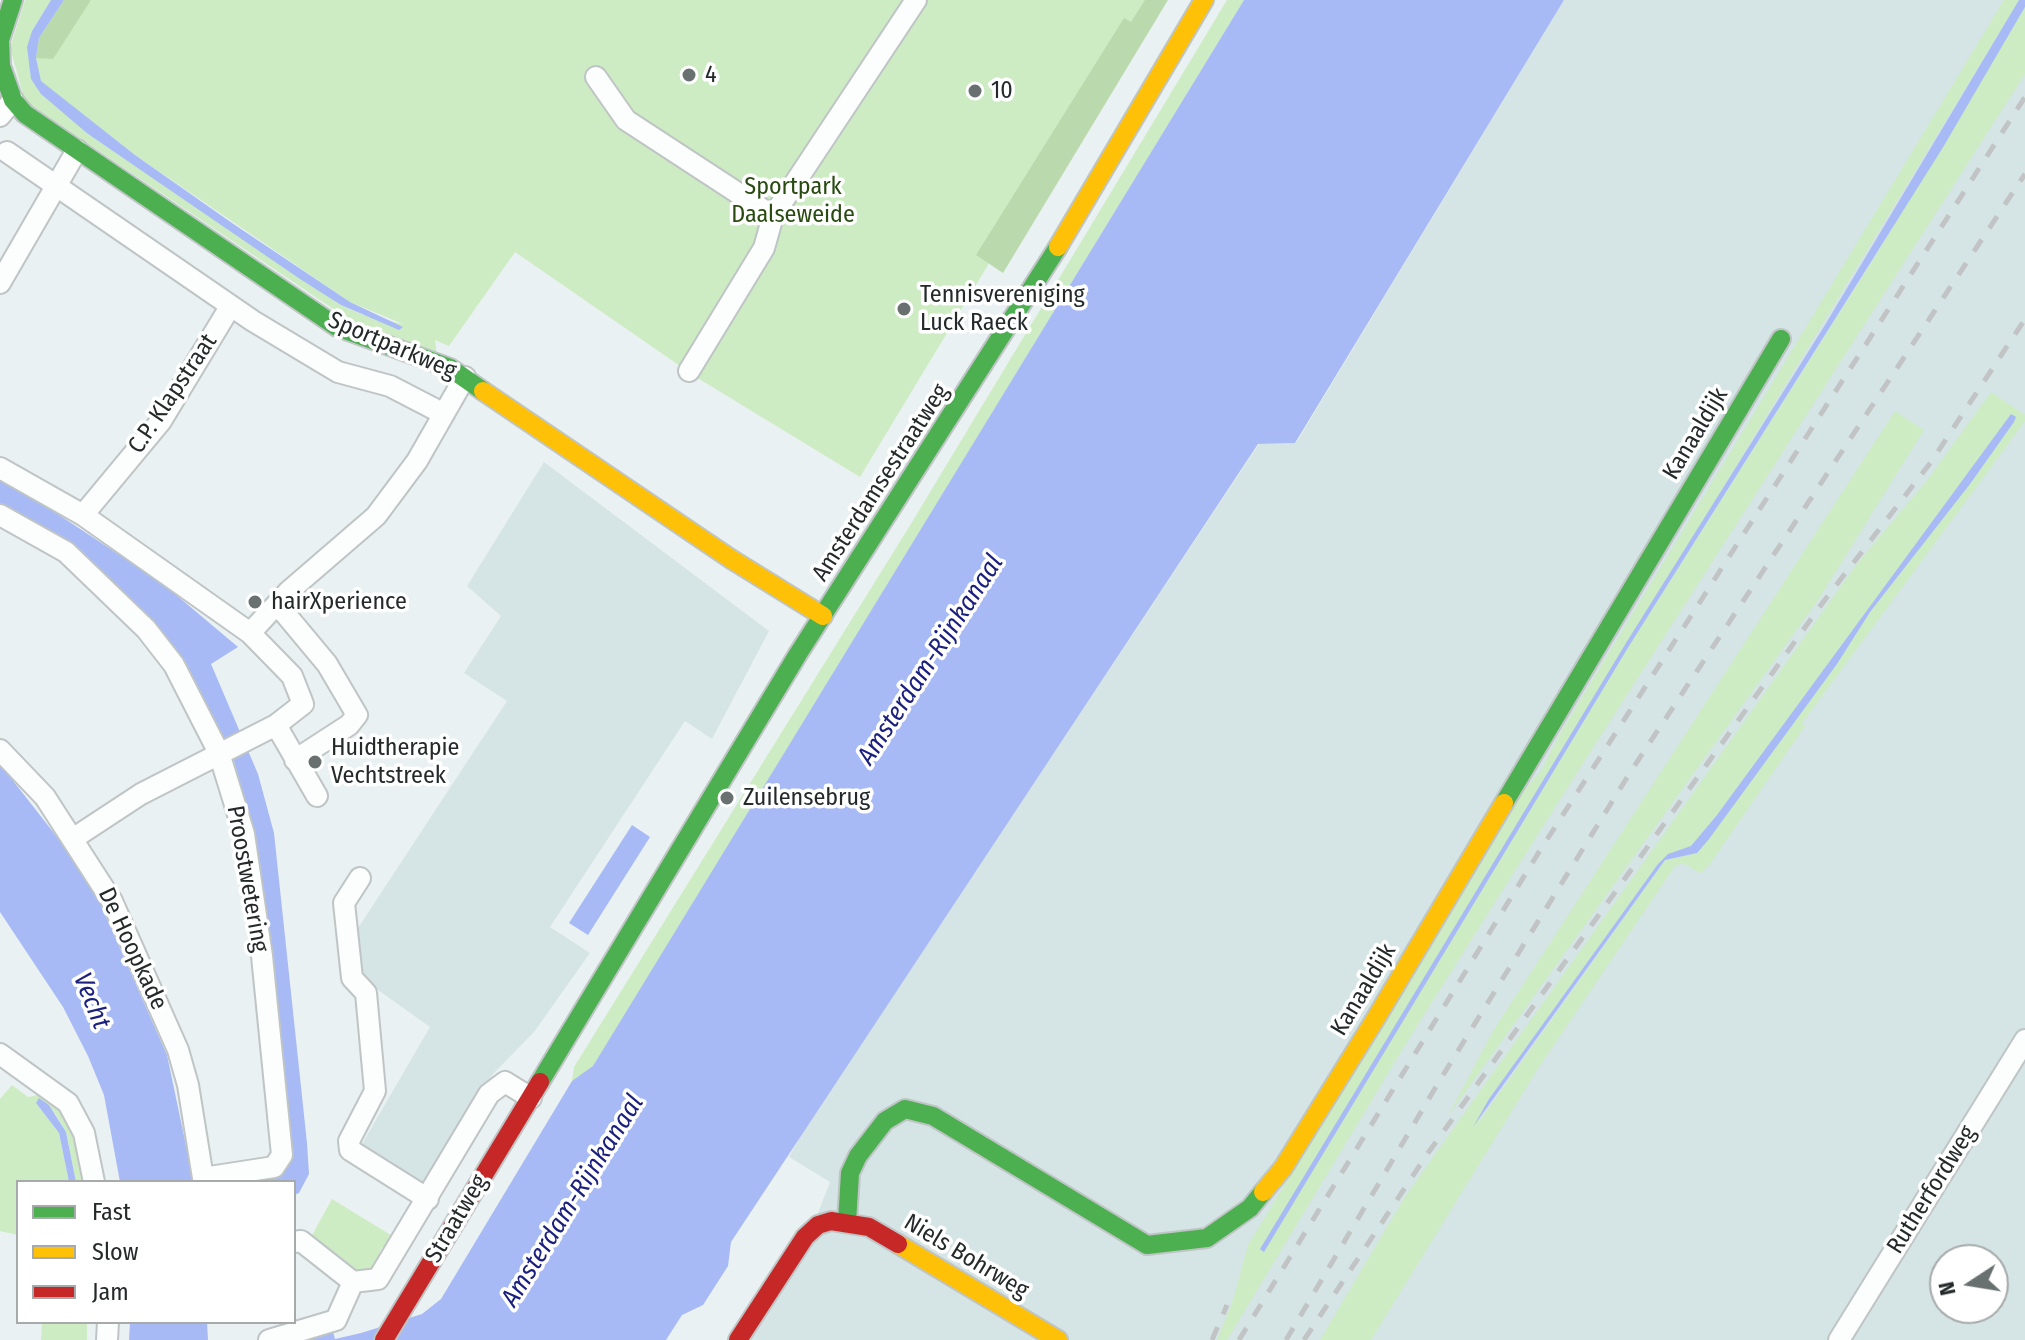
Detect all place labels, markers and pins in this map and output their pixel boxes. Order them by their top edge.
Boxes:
place label: 4 [705,61,717,89]
marker: 4 [680,66,698,84]
place label: 10 [991,77,1013,105]
marker: 10 [966,82,984,100]
place label: Tennisvereniging Luck Raeck [920,281,1085,337]
marker: Tennisvereniging Luck Raeck [895,300,913,318]
place label: hairXperience [271,588,407,616]
marker: hairXperience [246,593,264,611]
place label: Huidtherapie Vechtstreek [331,734,459,790]
marker: Huidtherapie Vechtstreek [306,753,324,771]
place label: Zuilensebrug [743,784,870,812]
marker: Zuilensebrug [718,789,736,807]

